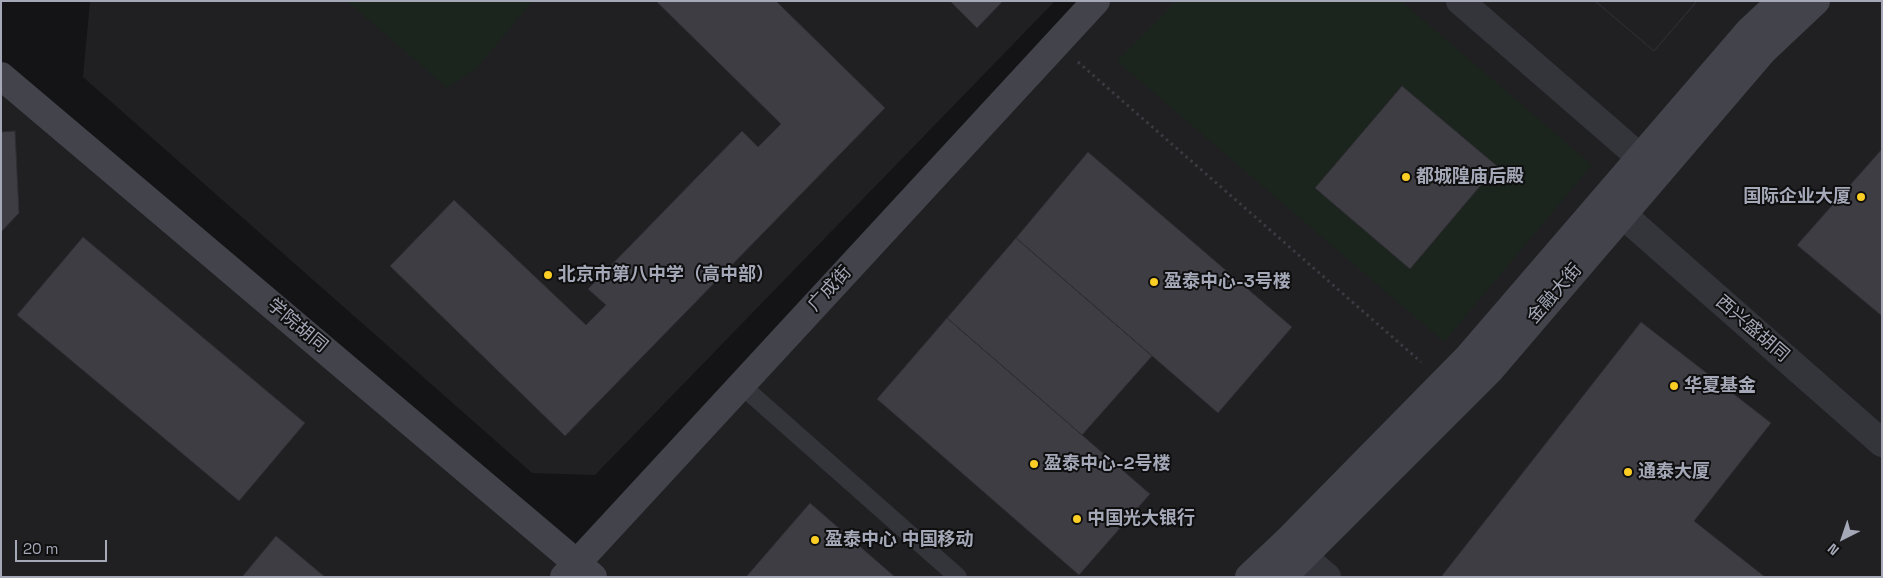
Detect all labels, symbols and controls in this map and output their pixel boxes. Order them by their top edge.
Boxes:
place label: 都城隍庙后殿 [1416,166,1524,188]
marker: 都城隍庙后殿 [1400,171,1412,183]
place label: 国际企业大厦 [1743,186,1851,208]
marker: 国际企业大厦 [1855,191,1867,203]
street label: 金融大街 [1523,260,1587,328]
street label: 广成街 [804,262,856,316]
place label: 北京市第八中学（高中部） [558,264,774,286]
marker: 北京市第八中学（高中部） [542,269,554,281]
place label: 盈泰中心-3号楼 [1164,271,1291,293]
marker: 盈泰中心-3号楼 [1148,276,1160,288]
street label: 西兴盛胡同 [1711,291,1793,367]
street label: 学院胡同 [262,295,332,357]
place label: 华夏基金 [1684,375,1756,397]
marker: 华夏基金 [1668,380,1680,392]
place label: 盈泰中心-2号楼 [1044,453,1170,475]
marker: 盈泰中心-2号楼 [1028,458,1040,470]
place label: 通泰大厦 [1638,461,1710,483]
marker: 通泰大厦 [1622,466,1634,478]
place label: 中国光大银行 [1087,508,1195,530]
marker: 中国光大银行 [1071,513,1083,525]
north arrow [1818,513,1868,563]
place label: 盈泰中心 中国移动 [825,529,974,551]
scale bar [18,530,110,562]
marker: 盈泰中心 中国移动 [809,534,821,546]
text: 20 m [23,539,58,558]
text: N [1824,539,1843,559]

